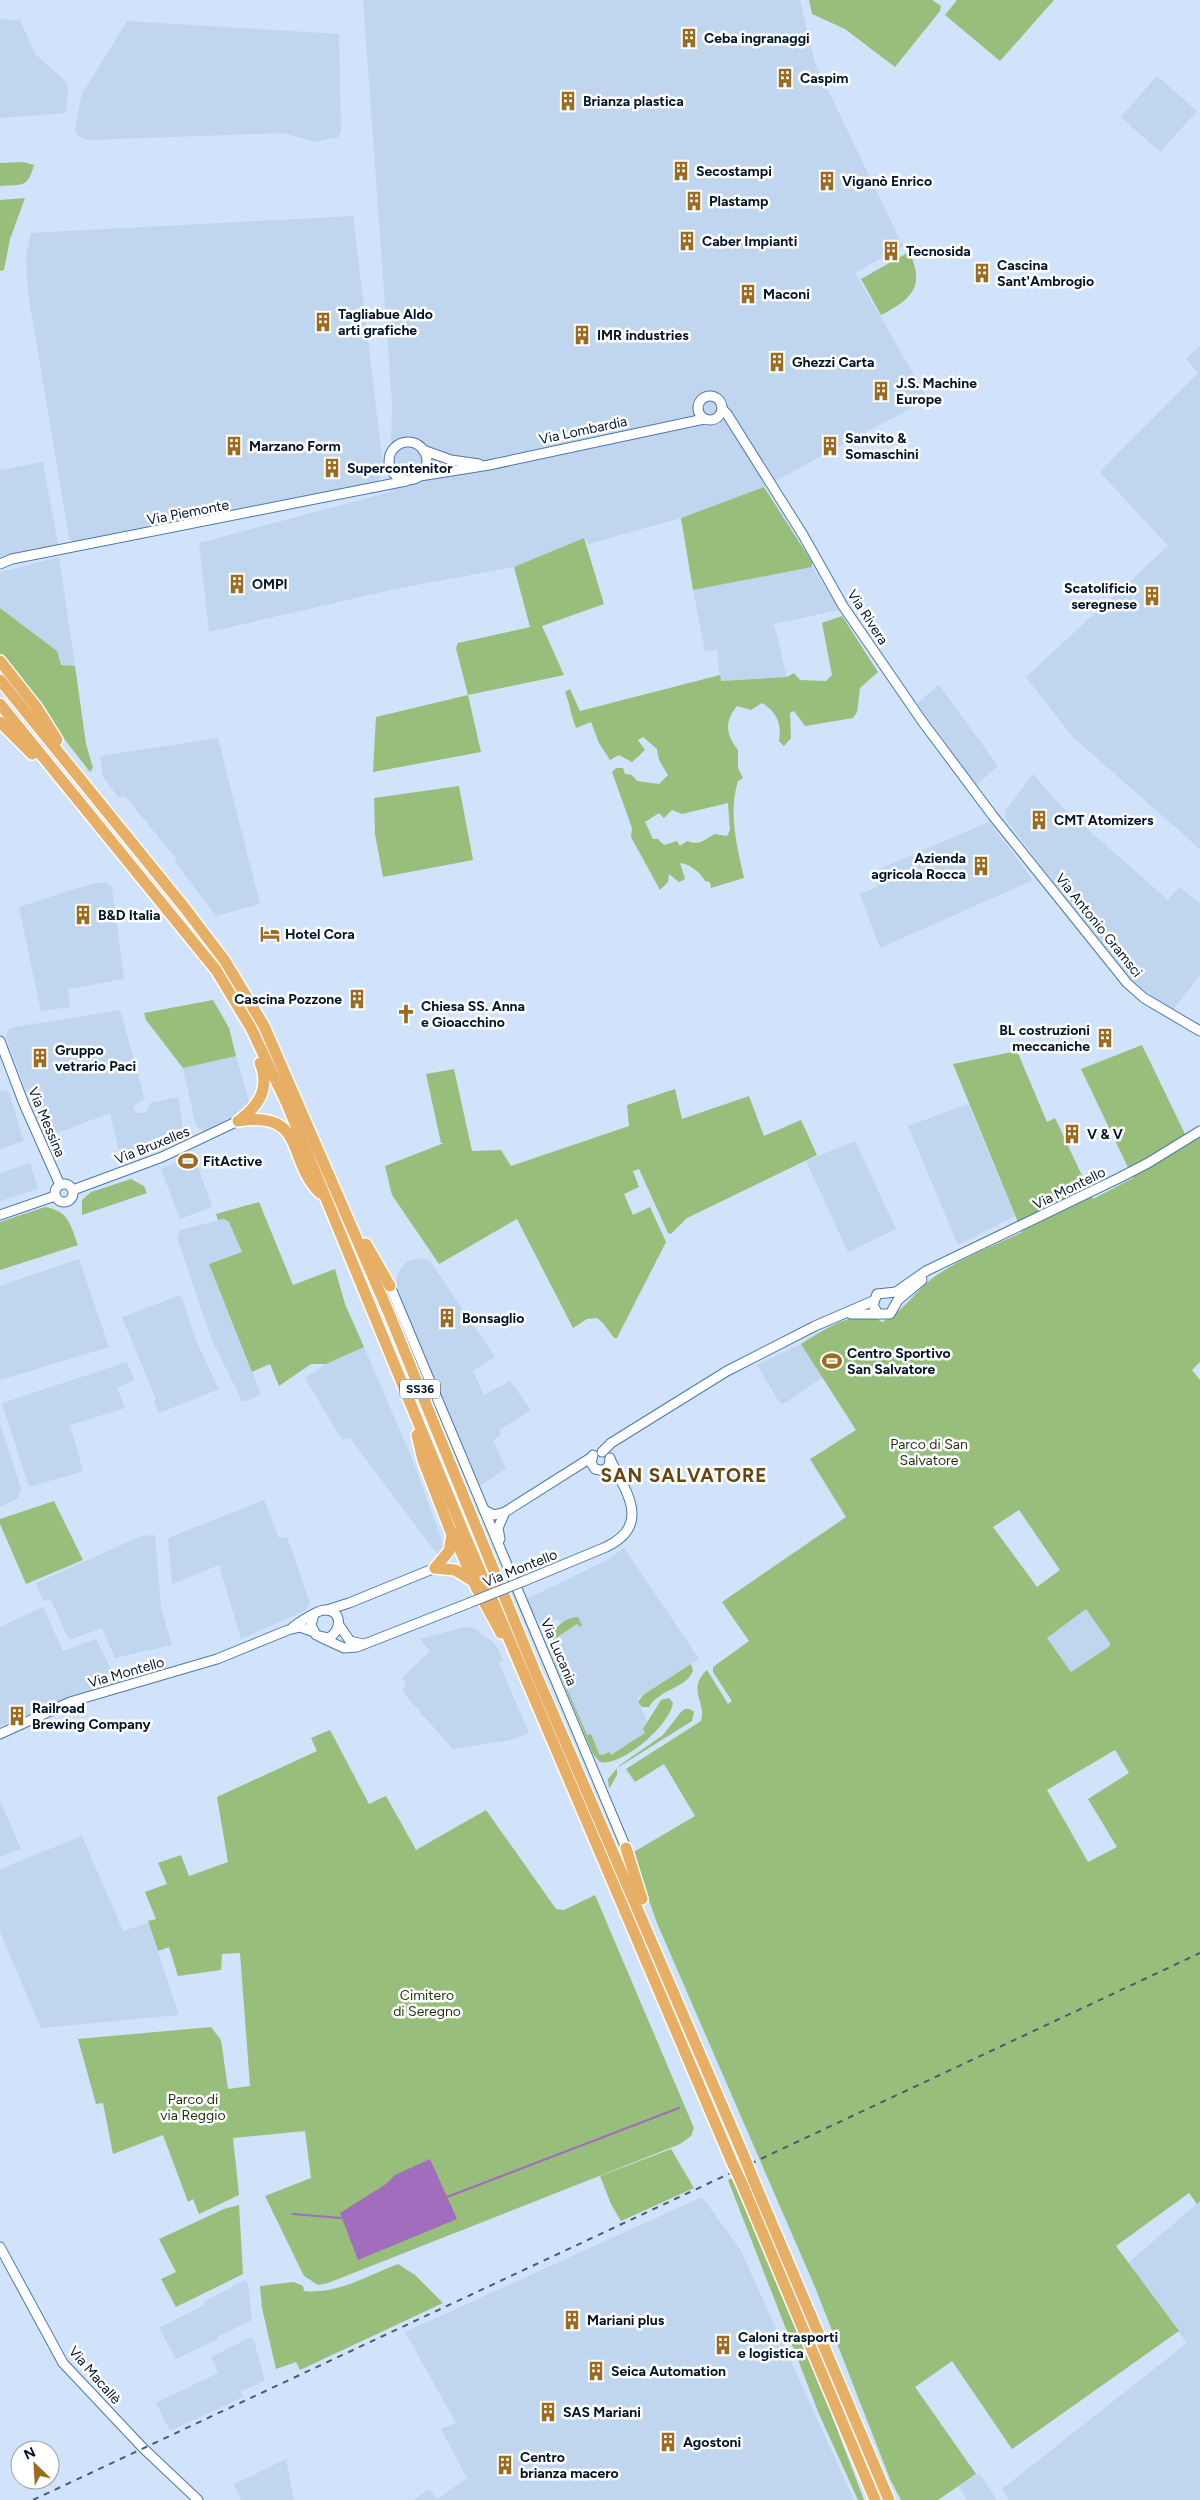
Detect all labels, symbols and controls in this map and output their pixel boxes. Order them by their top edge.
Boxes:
building icon: Ceba ingranaggi [678,27,700,49]
place label: Ceba ingranaggi [704,30,810,47]
building icon: Caspim [774,67,796,89]
place label: Caspim [800,70,848,87]
building icon: Brianza plastica [557,90,579,112]
place label: Brianza plastica [583,93,684,110]
building icon: Secostampi [670,160,692,182]
place label: Secostampi [696,163,772,180]
building icon: Viganò Enrico [816,170,838,192]
place label: Viganò Enrico [842,173,932,190]
building icon: Plastamp [683,190,705,212]
place label: Plastamp [709,193,768,210]
building icon: Caber Impianti [676,230,698,252]
place label: Caber Impianti [702,233,797,250]
building icon: Tecnosida [880,240,902,262]
place label: Tecnosida [906,243,971,260]
place label: Cascina Sant'Ambrogio [997,257,1094,290]
building icon: Cascina Sant'Ambrogio [971,262,993,284]
building icon: Maconi [737,283,759,305]
place label: Maconi [763,286,810,303]
place label: Tagliabue Aldo arti grafiche [338,306,433,339]
building icon: Tagliabue Aldo arti grafiche [312,311,334,333]
building icon: IMR industries [571,324,593,346]
place label: IMR industries [597,327,689,344]
building icon: Ghezzi Carta [766,351,788,373]
place label: Ghezzi Carta [792,354,874,371]
place label: J.S. Machine Europe [896,375,977,408]
building icon: J.S. Machine Europe [870,380,892,402]
street label: Via Lombardia [538,413,629,448]
place label: Sanvito & Somaschini [845,430,919,463]
building icon: Marzano Form [223,435,245,457]
building icon: Sanvito & Somaschini [819,435,841,457]
place label: Marzano Form [249,438,341,455]
building icon: Supercontenitor [321,457,343,479]
place label: Supercontenitor [347,460,453,477]
street label: Via Piemonte [146,496,231,529]
building icon: OMPI [226,573,248,595]
place label: OMPI [252,576,288,593]
place label: Scatolificio seregnese [1064,580,1137,613]
building icon: Scatolificio seregnese [1141,585,1163,607]
street label: Via Rivera [844,587,892,648]
building icon: CMT Atomizers [1028,809,1050,831]
place label: CMT Atomizers [1054,812,1154,829]
place label: Azienda agricola Rocca [871,850,966,883]
building icon: Azienda agricola Rocca [970,855,992,877]
street label: Via Antonio Gramsci [1052,870,1146,981]
building icon: B&D Italia [72,904,94,926]
place label: B&D Italia [98,907,160,924]
hotel icon: Hotel Cora [259,923,281,945]
place label: Hotel Cora [285,926,355,943]
building icon: Cascina Pozzone [346,988,368,1010]
place label: Cascina Pozzone [234,991,342,1008]
place label: Chiesa SS. Anna e Gioacchino [421,998,525,1031]
church icon: Chiesa SS. Anna e Gioacchino [395,1003,417,1025]
place label: BL costruzioni meccaniche [999,1022,1090,1055]
building icon: BL costruzioni meccaniche [1094,1027,1116,1049]
place label: Gruppo vetrario Paci [55,1042,136,1075]
building icon: Gruppo vetrario Paci [29,1047,51,1069]
street label: Via Messina [24,1085,69,1160]
street label: Via Bruxelles [112,1123,192,1168]
building icon: V & V [1061,1123,1083,1145]
place label: V & V [1087,1126,1123,1143]
sports icon: FitActive [177,1150,199,1172]
place label: FitActive [203,1153,262,1170]
street label: Via Montello [1030,1164,1108,1213]
building icon: Bonsaglio [436,1307,458,1329]
place label: Bonsaglio [462,1310,524,1327]
place label: Centro Sportivo San Salvatore [847,1345,951,1378]
sports icon: Centro Sportivo San Salvatore [821,1350,843,1372]
road number: SS36 [400,1380,440,1398]
park label: Parco di San Salvatore [890,1436,968,1469]
district label: SAN SALVATORE [601,1464,768,1487]
street label: Via Montello [481,1546,560,1591]
street label: Via Lucania [537,1616,580,1688]
street label: Via Montello [86,1653,166,1691]
place label: Railroad Brewing Company [32,1700,152,1733]
building icon: Railroad Brewing Company [6,1705,28,1727]
park label: Cimitero di Seregno [393,1987,461,2020]
park label: Parco di via Reggio [160,2091,226,2124]
building icon: Mariani plus [561,2309,583,2331]
place label: Mariani plus [587,2312,665,2329]
place label: Caloni trasporti e logistica [738,2329,838,2362]
building icon: Caloni trasporti e logistica [712,2334,734,2356]
street label: Via Macallè [65,2343,125,2408]
building icon: Seica Automation [585,2360,607,2382]
place label: Seica Automation [611,2363,726,2380]
building icon: SAS Mariani [537,2401,559,2423]
place label: SAS Mariani [563,2404,641,2421]
building icon: Agostoni [657,2431,679,2453]
place label: Agostoni [683,2434,741,2451]
north arrow [10,2440,60,2490]
text: N [21,2444,38,2464]
place label: Centro brianza macero [520,2449,619,2482]
building icon: Centro brianza macero [494,2454,516,2476]

